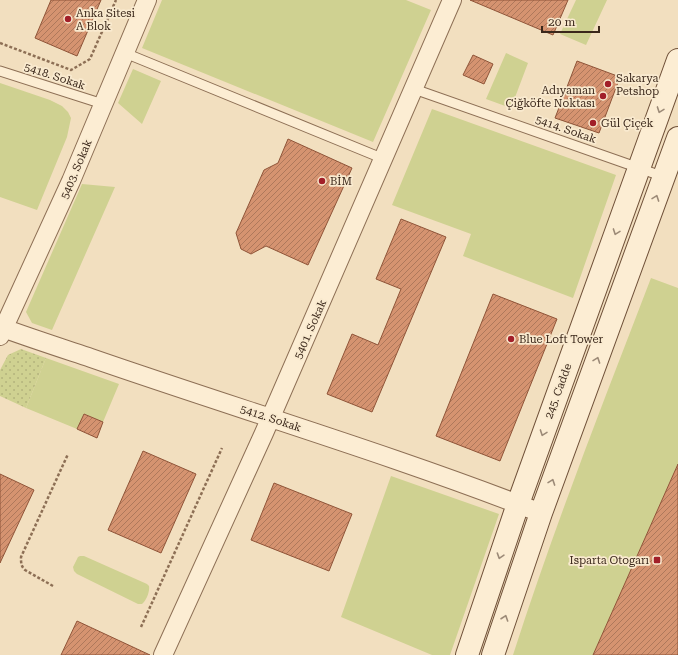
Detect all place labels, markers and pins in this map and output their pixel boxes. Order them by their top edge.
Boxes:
place label: Anka Sitesi A Blok [76,7,136,33]
marker: Anka Sitesi A Blok [63,14,73,24]
place label: Sakarya Petshop [616,72,659,98]
marker: Sakarya Petshop [603,79,613,89]
place label: Adıyaman Çiğköfte Noktası [505,84,595,110]
marker: Adıyaman Çiğköfte Noktası [598,91,608,101]
place label: Gül Çiçek [601,117,653,130]
marker: Gül Çiçek [588,118,598,128]
place label: BİM [330,174,352,188]
marker: BİM [317,176,327,186]
place label: Blue Loft Tower [519,333,603,346]
marker: Blue Loft Tower [506,334,516,344]
place label: Isparta Otogarı [570,554,649,567]
marker: Isparta Otogarı [652,555,662,565]

